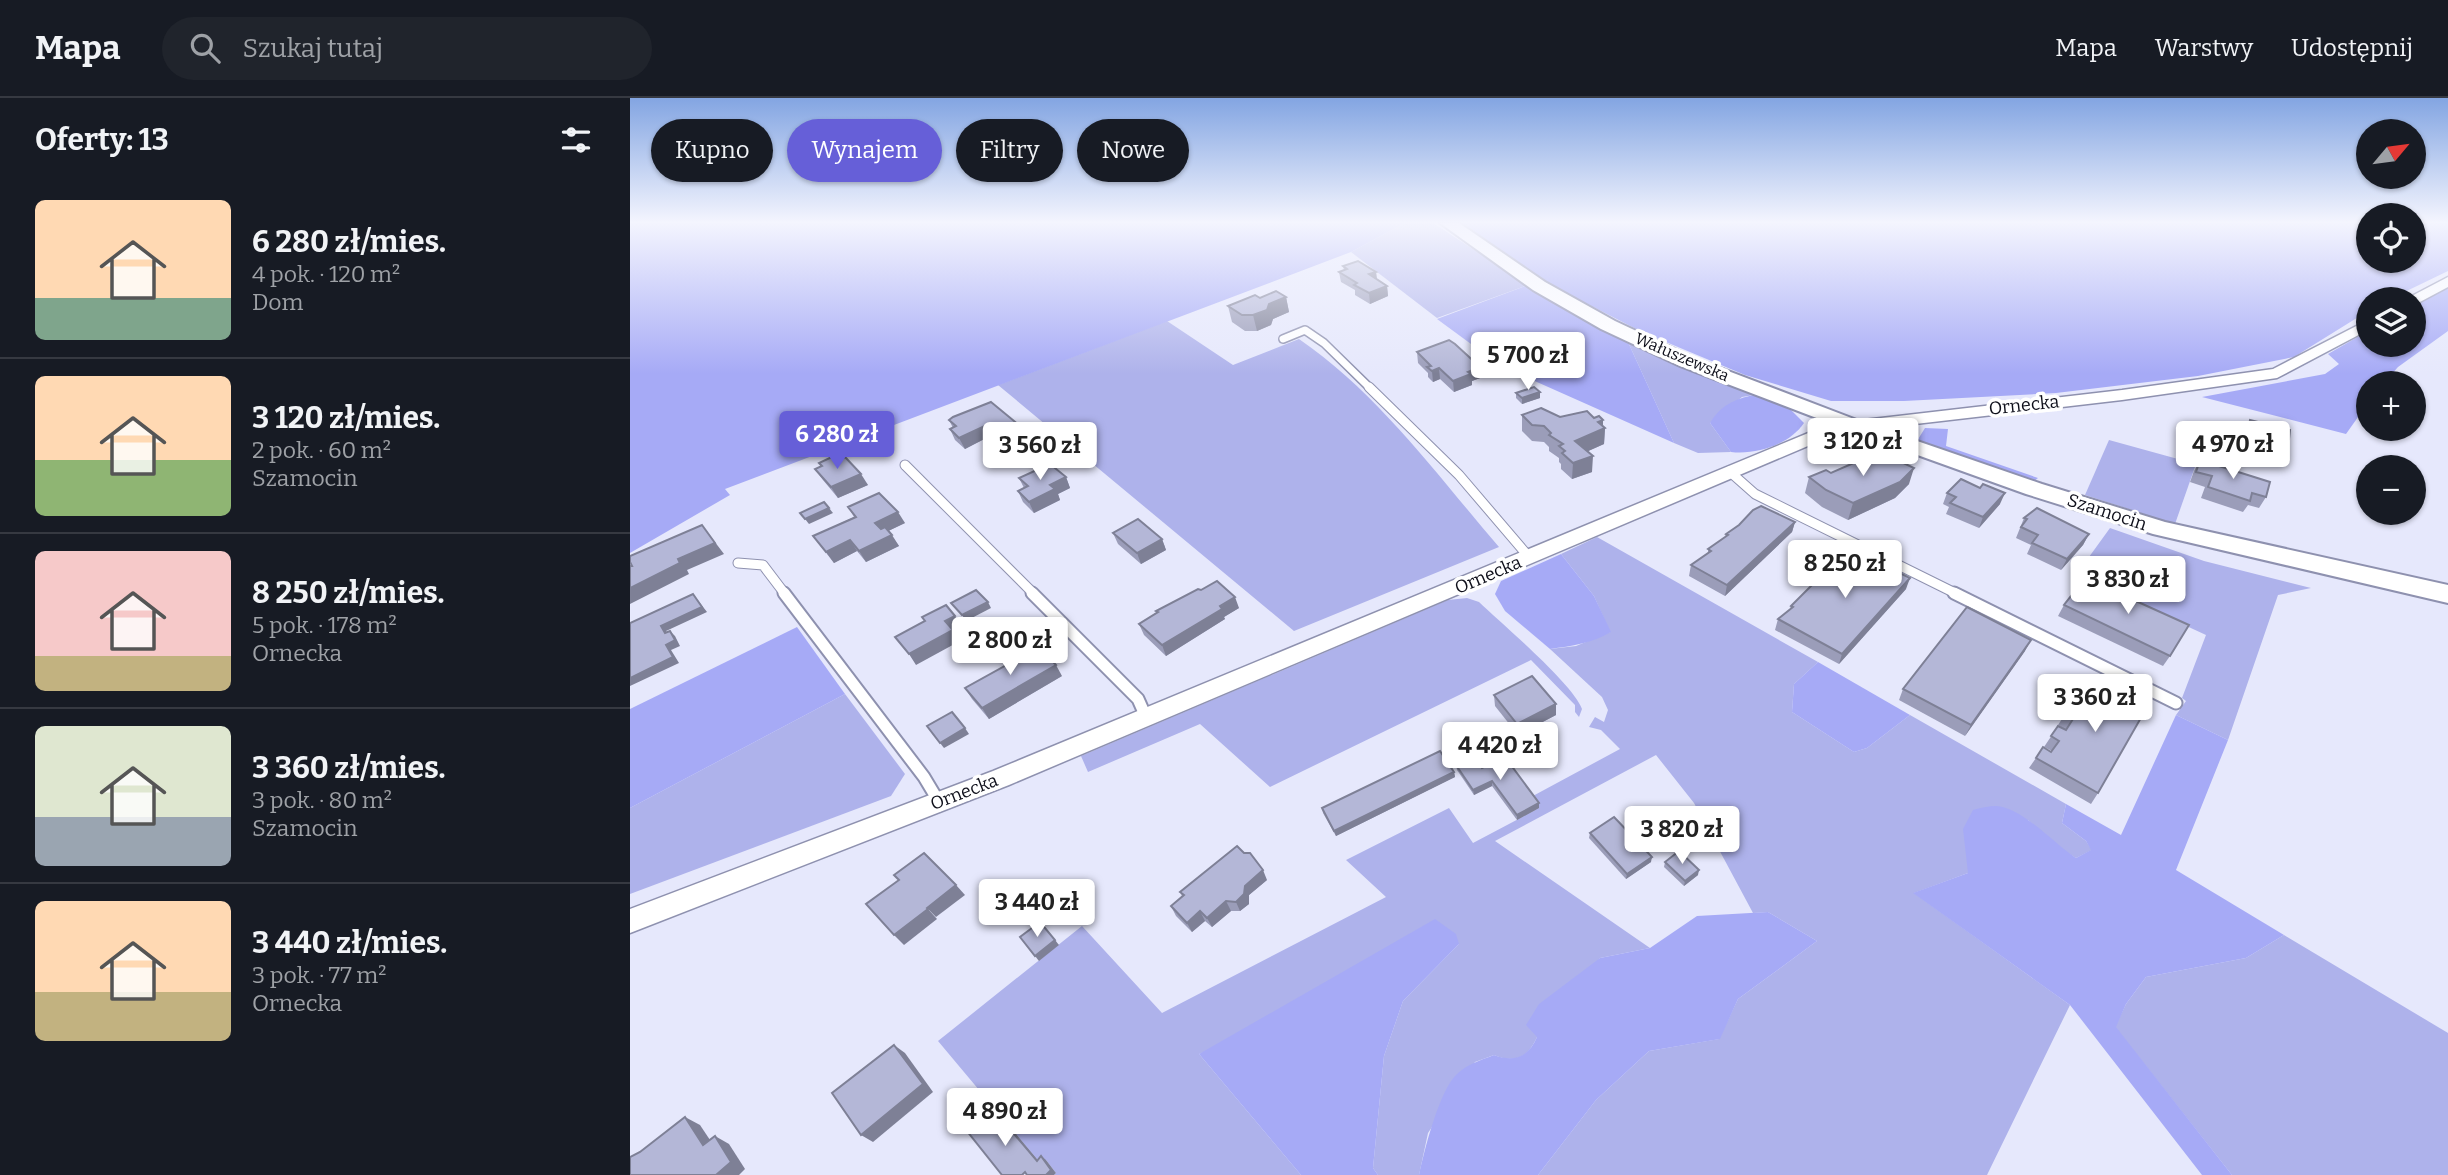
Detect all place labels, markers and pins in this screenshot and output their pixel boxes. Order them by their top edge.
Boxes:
pin: 5 700 zł [1456,332,1600,392]
pin: 6 280 zł [765,412,909,471]
pin: 3 120 zł [1791,418,1935,478]
pin: 3 560 zł [968,422,1112,482]
pin: 4 970 zł [2161,422,2305,481]
pin: 8 250 zł [1773,540,1917,600]
pin: 3 830 zł [2056,556,2200,616]
pin: 2 800 zł [938,618,1082,677]
pin: 3 360 zł [2023,674,2167,734]
pin: 4 420 zł [1428,722,1572,782]
pin: 3 820 zł [1610,806,1754,866]
pin: 3 440 zł [965,880,1109,939]
pin: 4 890 zł [933,1088,1077,1148]

